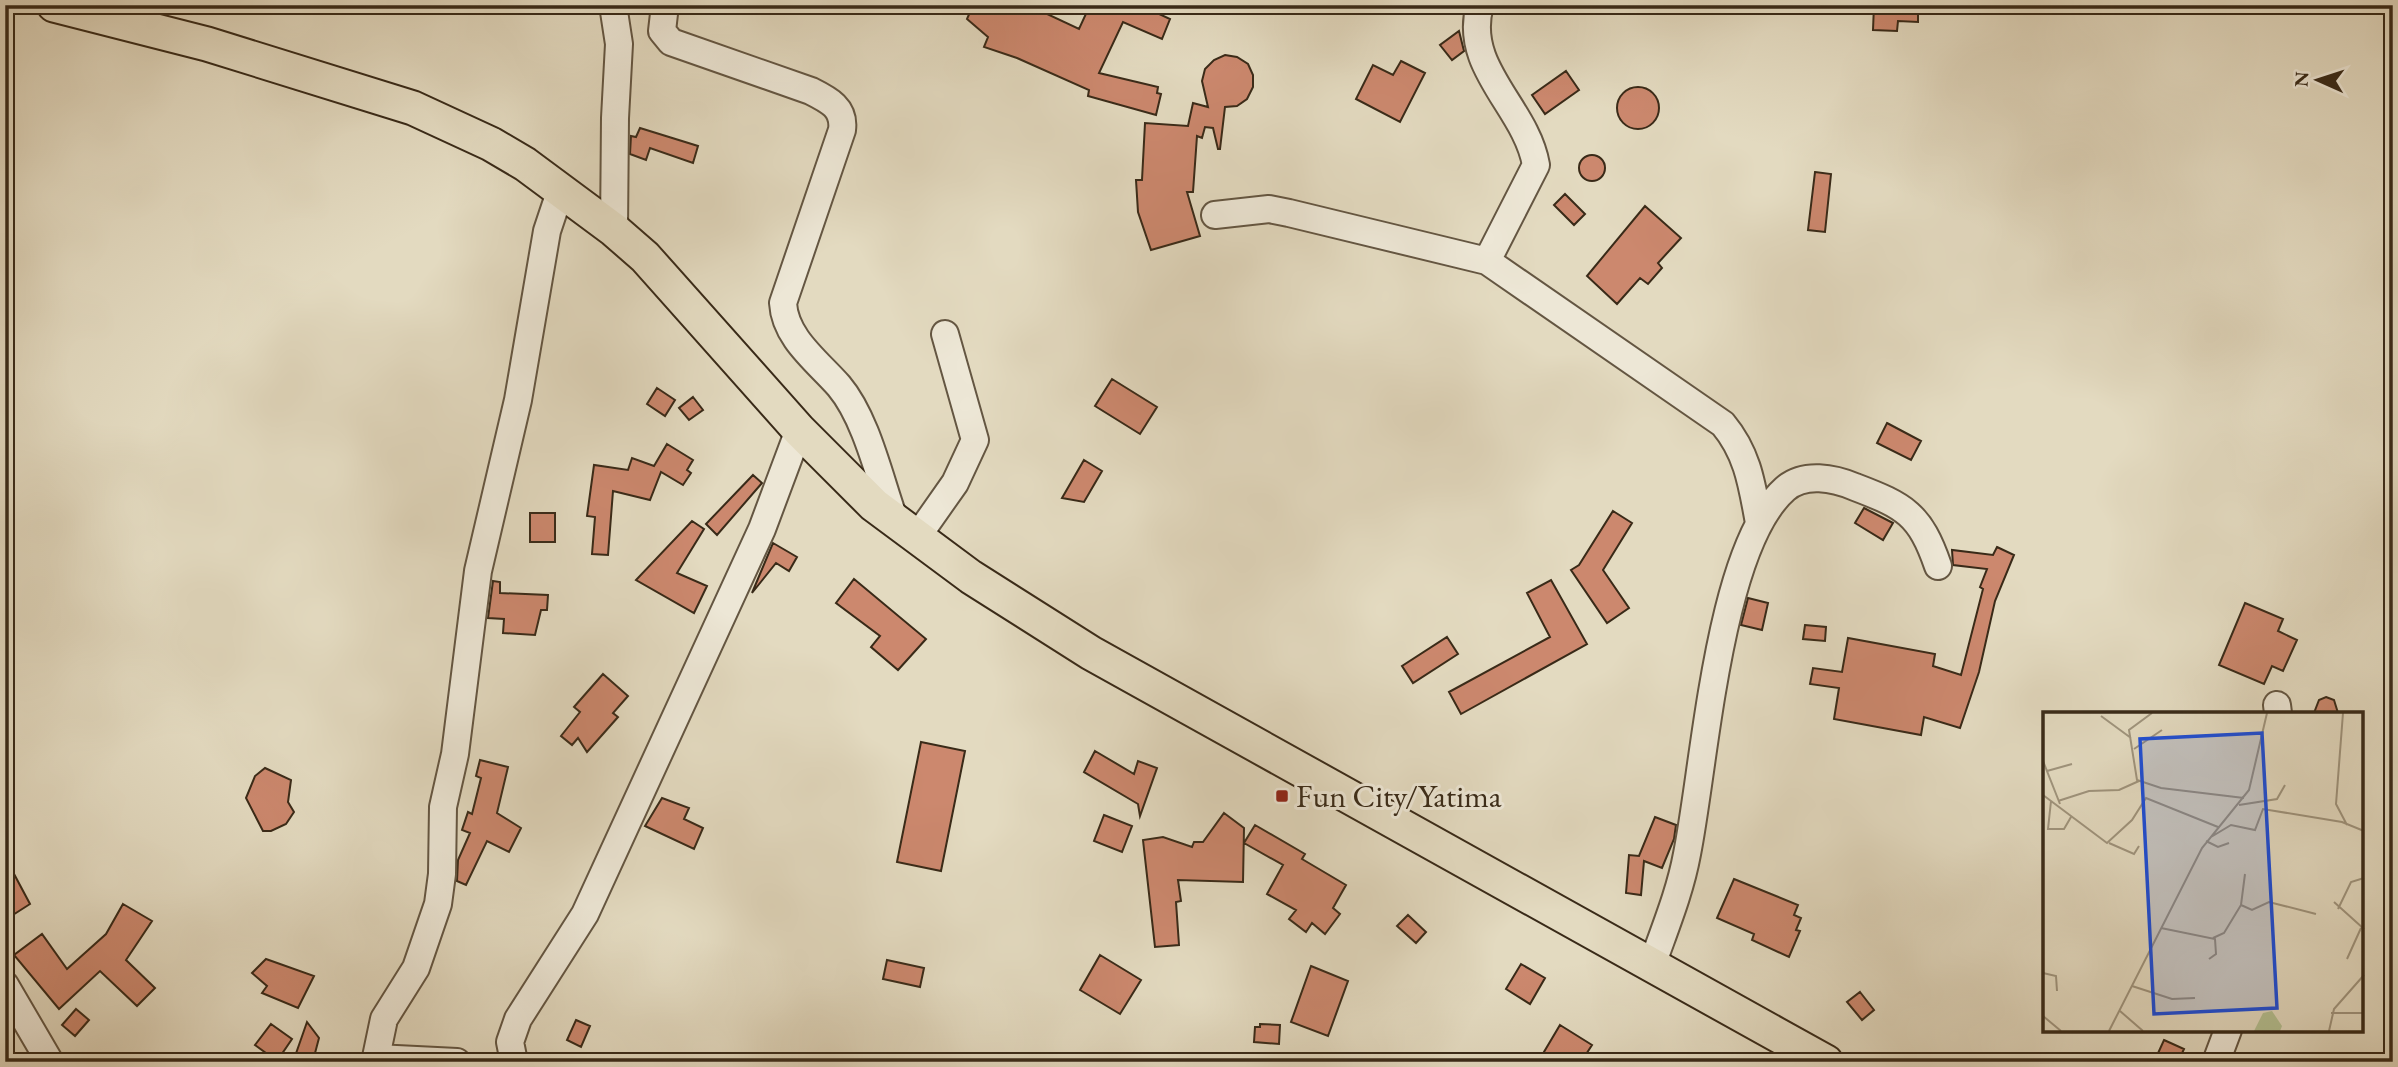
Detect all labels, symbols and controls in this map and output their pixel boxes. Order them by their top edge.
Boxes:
north arrow [2282,46,2352,116]
text: N [2289,70,2314,87]
inset map [2043,712,2363,1032]
place label: Fun City/Yatima [1296,775,1502,817]
marker: Fun City/Yatima [1274,788,1290,804]

